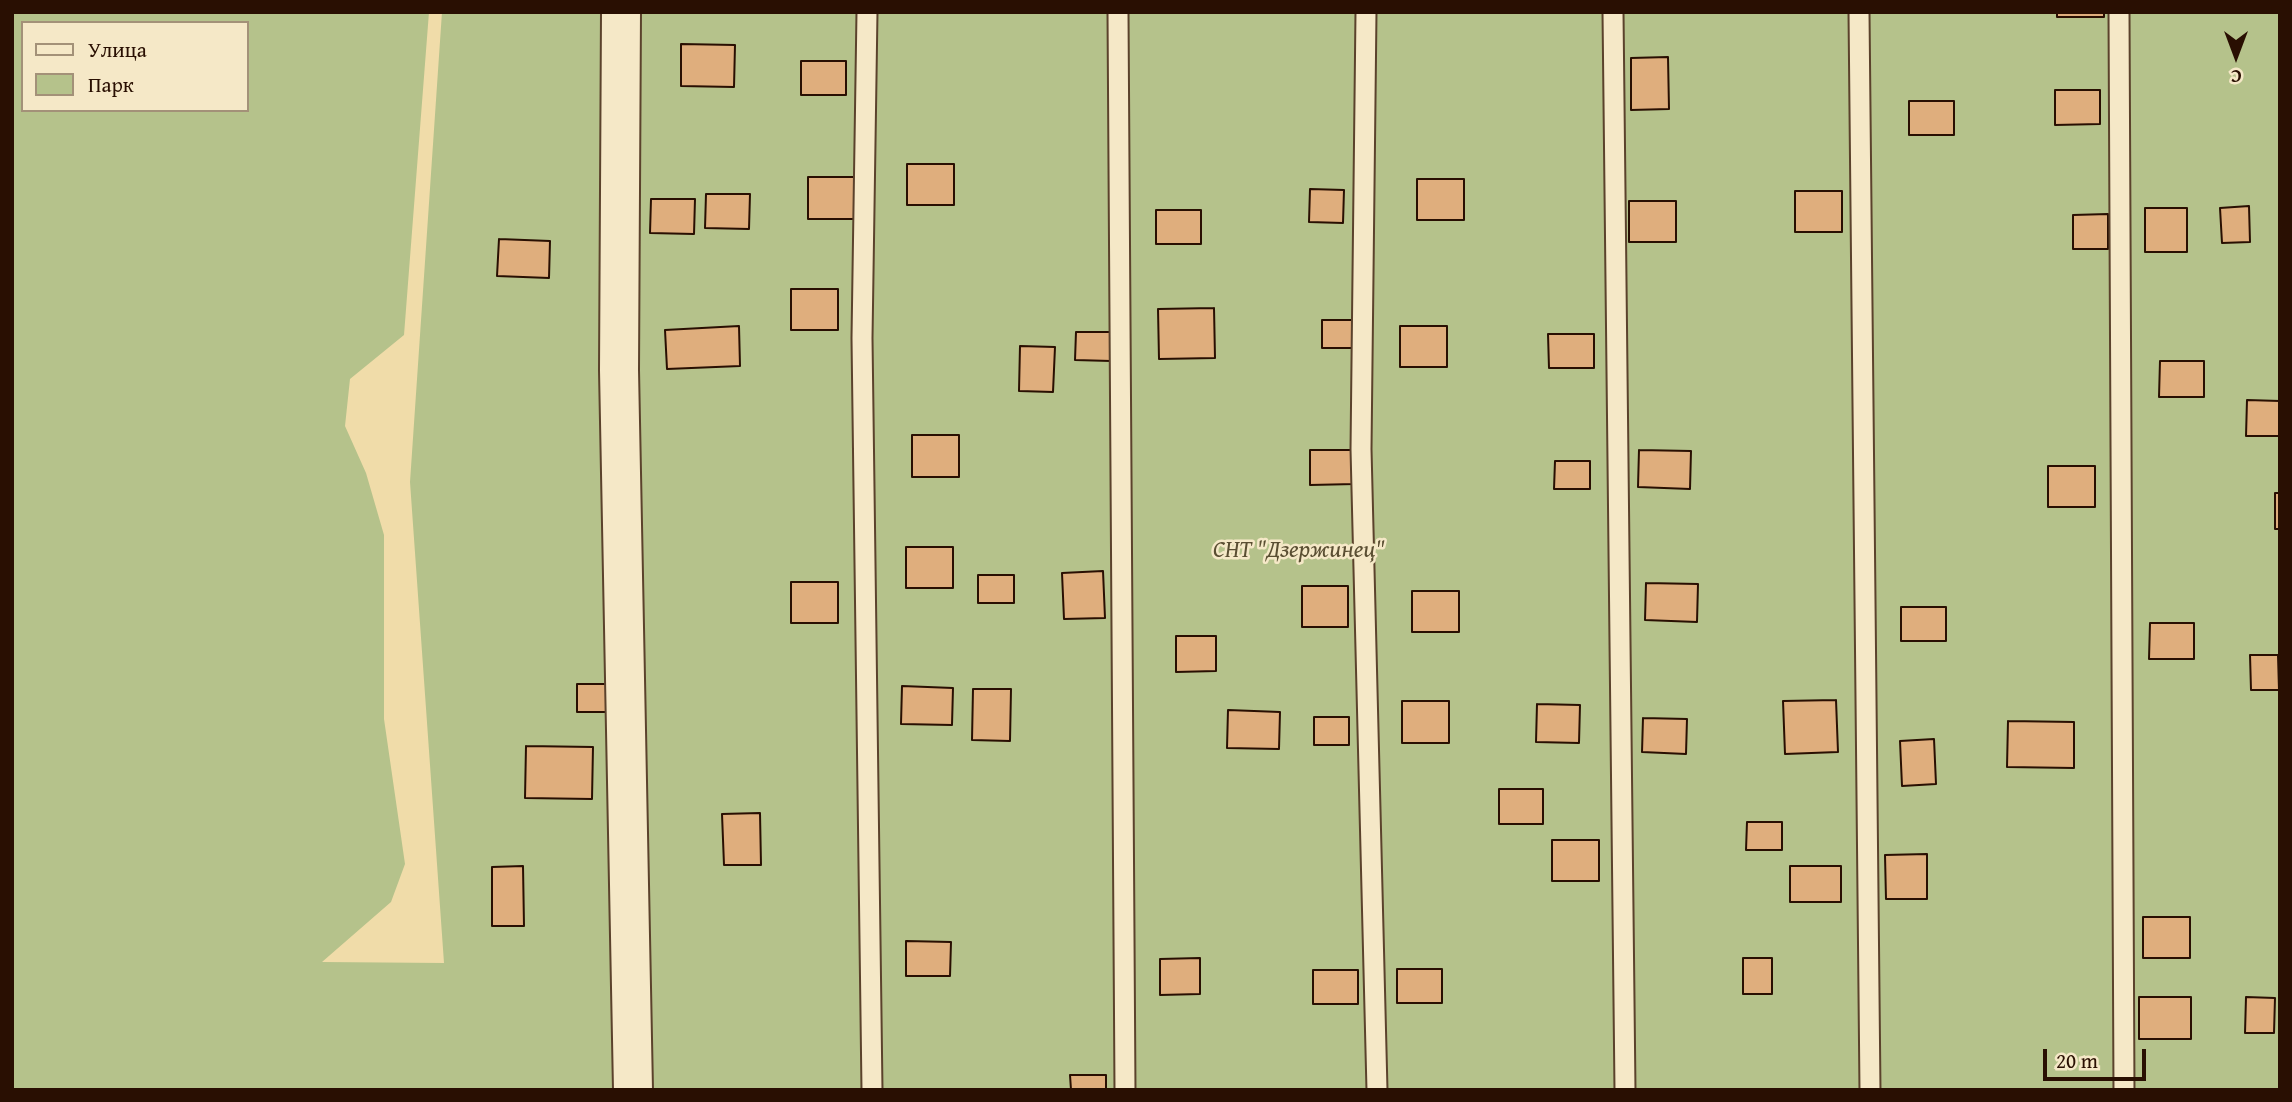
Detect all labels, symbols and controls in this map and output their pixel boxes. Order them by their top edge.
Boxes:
legend [21,21,248,112]
north arrow [2201,21,2271,91]
text: Улица [88,34,147,65]
text: С [2231,63,2241,91]
text: Парк [88,69,134,100]
park label: СНТ "Дзержинец" [1213,537,1385,565]
scale bar [2047,1036,2150,1080]
text: 20 m [2056,1045,2098,1076]

